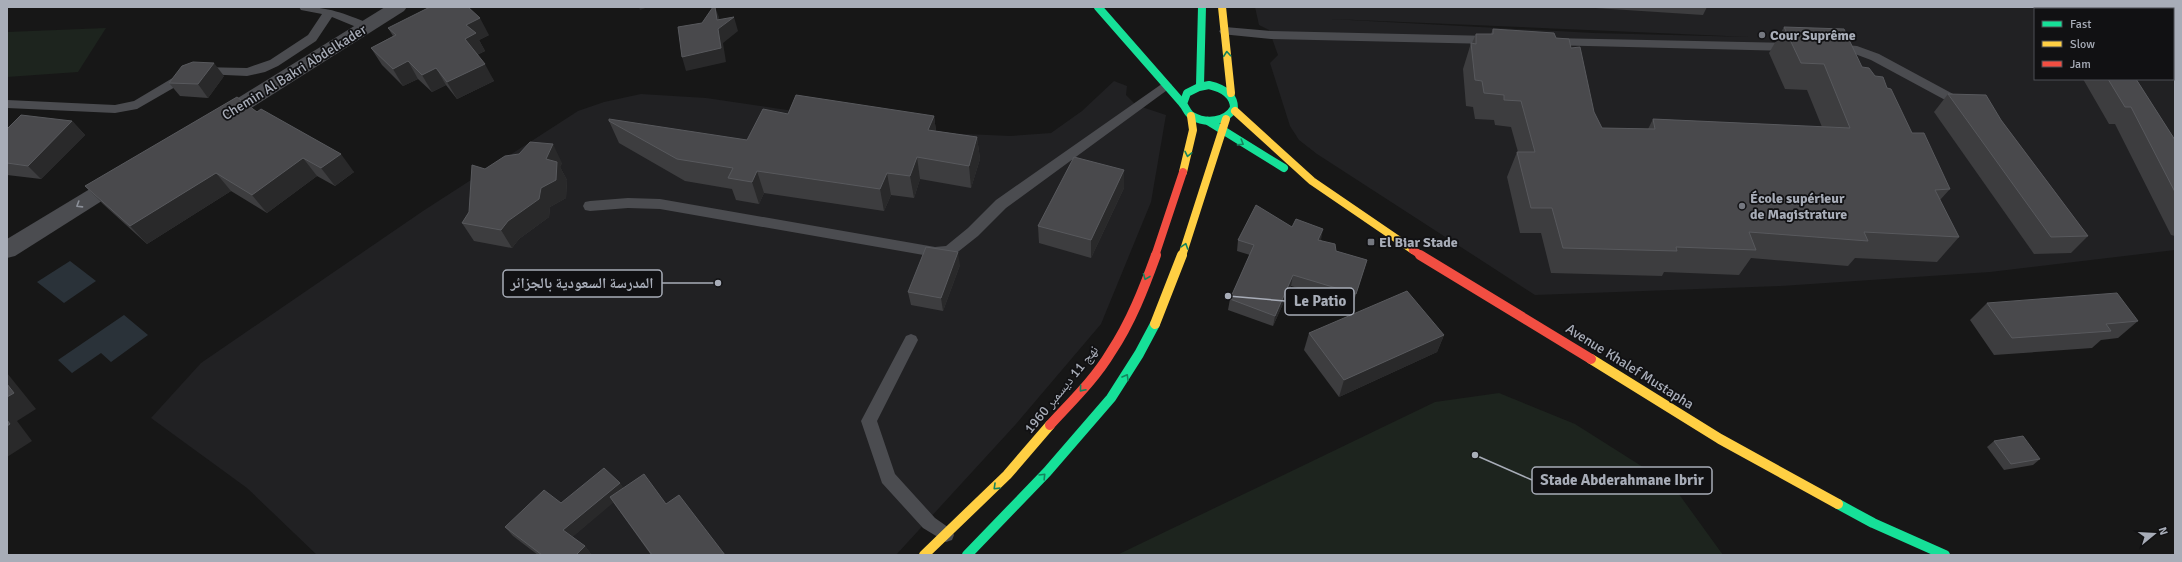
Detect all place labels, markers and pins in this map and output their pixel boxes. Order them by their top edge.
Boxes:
place label: Cour Suprême [1770,27,1856,44]
marker: Cour Suprême [1757,30,1767,40]
place label: École supérieur de Magistrature [1750,190,1847,223]
marker: École supérieur de Magistrature [1737,201,1747,211]
place label: El Biar Stade [1379,234,1458,251]
marker: El Biar Stade [1366,237,1376,247]
callout: المدرسة السعودية بالجزائر [503,270,662,297]
callout: Le Patio [1285,288,1354,315]
callout: Stade Abderahmane Ibrir [1532,467,1712,494]

